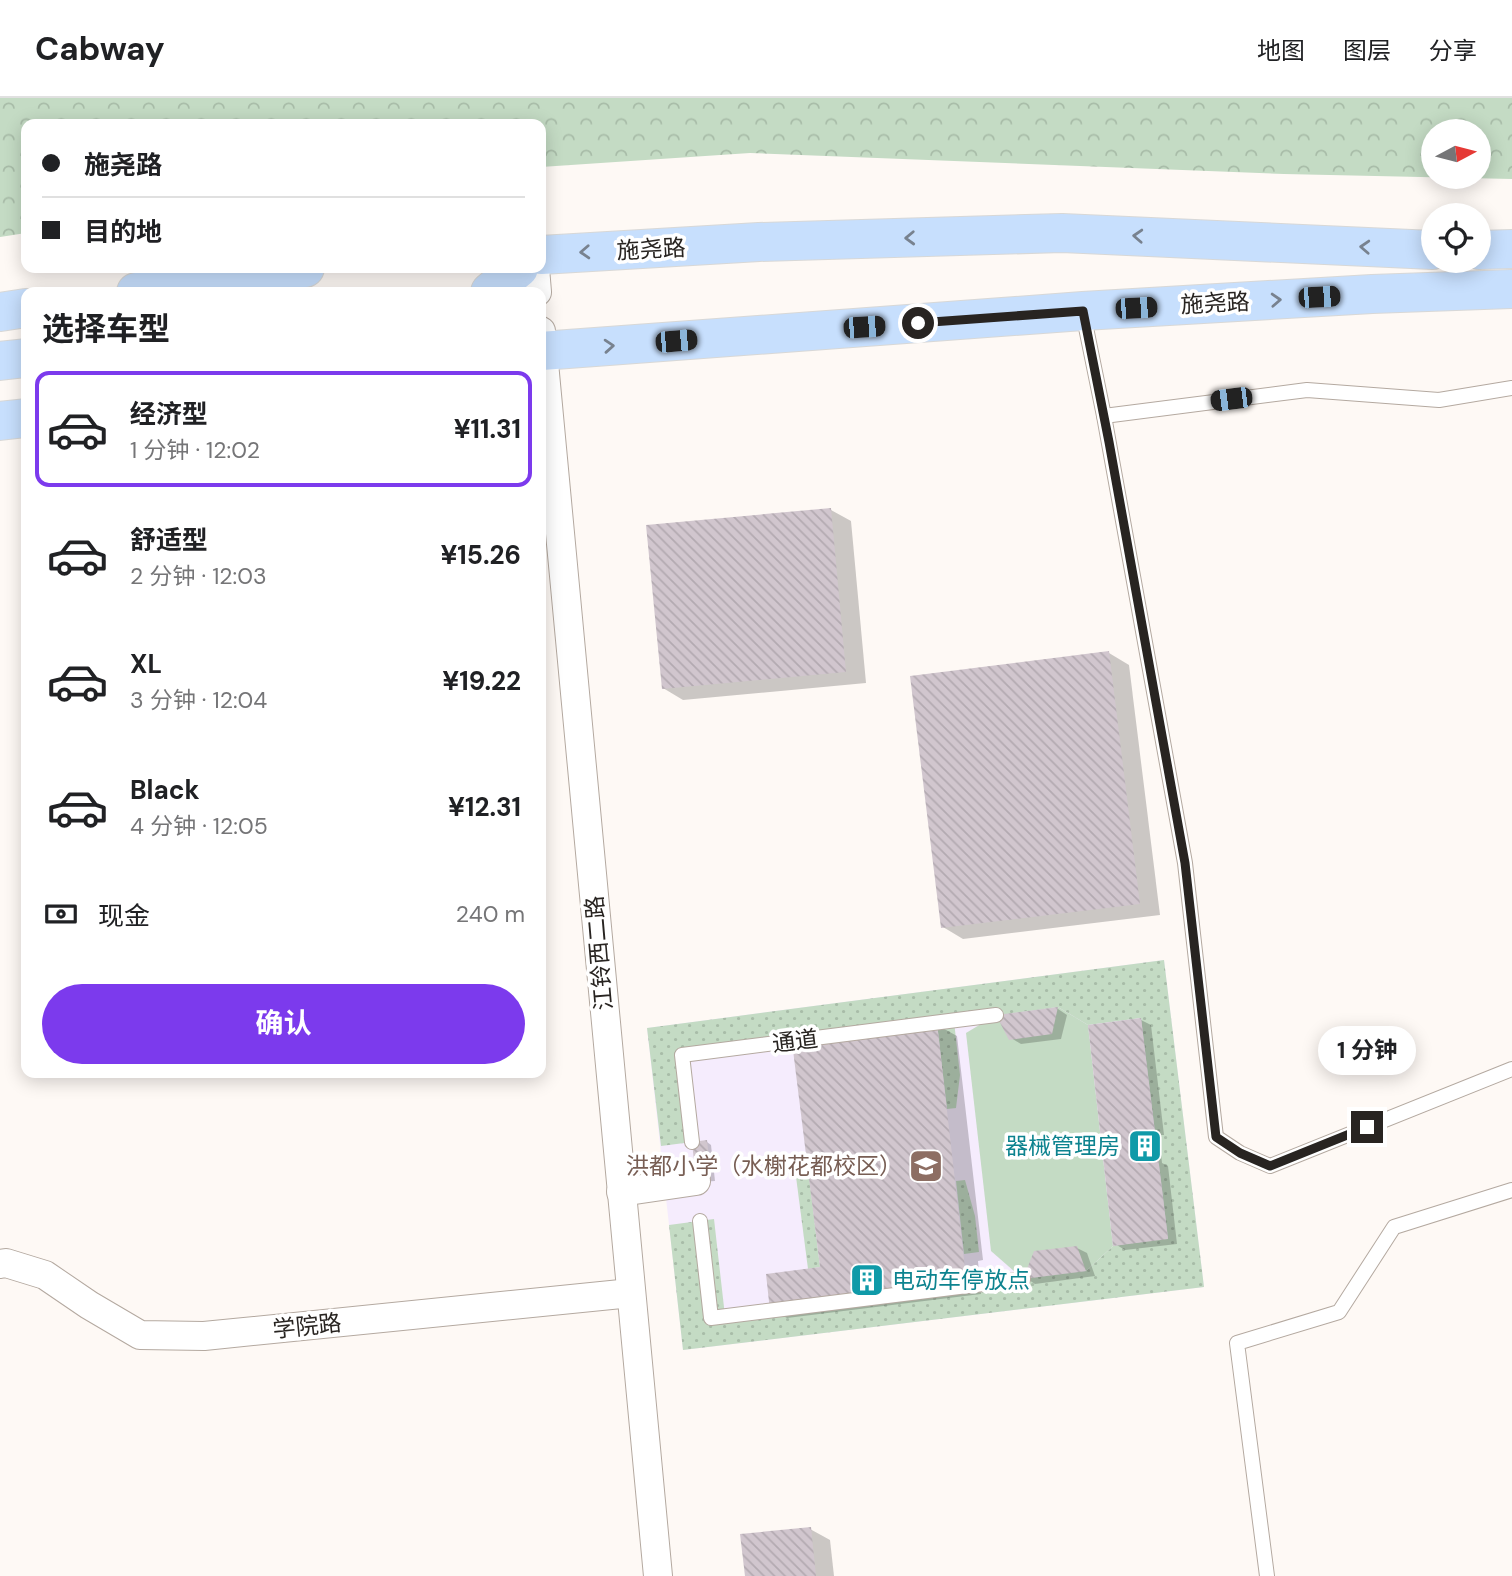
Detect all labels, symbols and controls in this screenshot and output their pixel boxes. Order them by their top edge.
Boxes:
text: Cabway [35,27,165,70]
text: 地图 [1257,35,1305,66]
text: 图层 [1343,35,1391,66]
text: 分享 [1429,35,1477,66]
north arrow [1421,119,1491,189]
map controls [1421,119,1491,273]
text: 施尧路 [84,148,162,182]
button: locate [1421,203,1491,273]
text: 目的地 [84,215,162,249]
one-way arrow [1132,229,1143,244]
one-way arrow [905,230,916,245]
street label: 施尧路 [616,232,686,266]
one-way arrow [1359,240,1370,255]
one-way arrow [580,245,591,260]
car [1298,285,1341,309]
street label: 施尧路 [1180,286,1250,320]
one-way arrow [1270,293,1281,308]
car [1115,296,1158,320]
route start [902,307,934,339]
text: 选择车型 [42,308,170,350]
car [843,315,886,339]
car [655,329,698,353]
one-way arrow [604,339,615,354]
car [1209,386,1254,412]
text: 经济型 [130,397,208,431]
icon: car [46,398,109,461]
text: ¥11.31 [454,412,521,446]
text: 1 分钟 · 12:02 [130,435,260,465]
text: 舒适型 [130,523,208,557]
icon: car [46,524,109,587]
text: ¥15.26 [440,538,521,572]
text: 2 分钟 · 12:03 [130,561,267,591]
text: XL [130,647,162,681]
icon: car [46,650,109,713]
text: ¥19.22 [442,664,521,698]
text: 3 分钟 · 12:04 [130,685,267,715]
text: Black [130,773,200,807]
icon: car [46,776,109,839]
text: ¥12.31 [448,790,521,824]
text: 4 分钟 · 12:05 [130,811,268,841]
street label: 江铃西二路 [579,894,619,1012]
icon: cash [42,895,80,933]
text: 现金 [98,899,150,933]
text: 240 m [456,899,525,929]
button: 确认 [42,984,525,1064]
street label: 通道 [770,1023,820,1059]
callout: 1 分钟 [1318,1026,1416,1074]
text: 1 分钟 [1337,1035,1397,1065]
route end [1351,1111,1383,1143]
building icon: 器械管理房 [1126,1127,1164,1165]
place label: 器械管理房 [1005,1131,1120,1161]
school or university icon: 洪都小学（水榭花都校区） [907,1147,945,1185]
place label: 洪都小学（水榭花都校区） [626,1151,902,1181]
building icon: 电动车停放点 [848,1261,886,1299]
place label: 电动车停放点 [892,1265,1030,1295]
street label: 学院路 [271,1307,343,1345]

